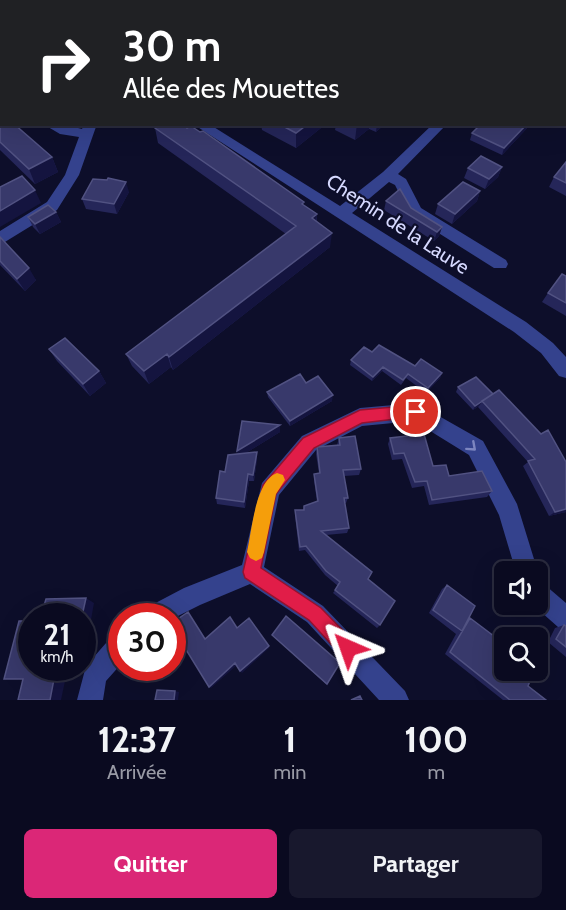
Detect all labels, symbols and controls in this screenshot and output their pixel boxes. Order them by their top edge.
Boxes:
text: 30 m [123,20,221,72]
icon: right [24,24,102,102]
text: Allée des Mouettes [123,72,339,105]
street label: Chemin de la Lauve [322,169,474,279]
pin [390,386,441,437]
icon: arrive [399,395,432,428]
one-way arrow [465,440,476,451]
map controls [494,561,548,681]
button: sound [494,561,548,615]
speed limit sign: 30 [108,603,186,681]
text: 21 [44,616,70,653]
position arrow [316,616,380,680]
button: search [494,627,548,681]
text: km/h [41,648,73,666]
text: 12:37 [98,717,176,761]
text: 1 [283,717,297,761]
text: 100 [404,717,468,761]
text: Arrivée [107,760,166,784]
text: min [274,760,306,784]
text: m [427,760,445,784]
button: Quitter [24,829,277,898]
button: Partager [289,829,542,898]

